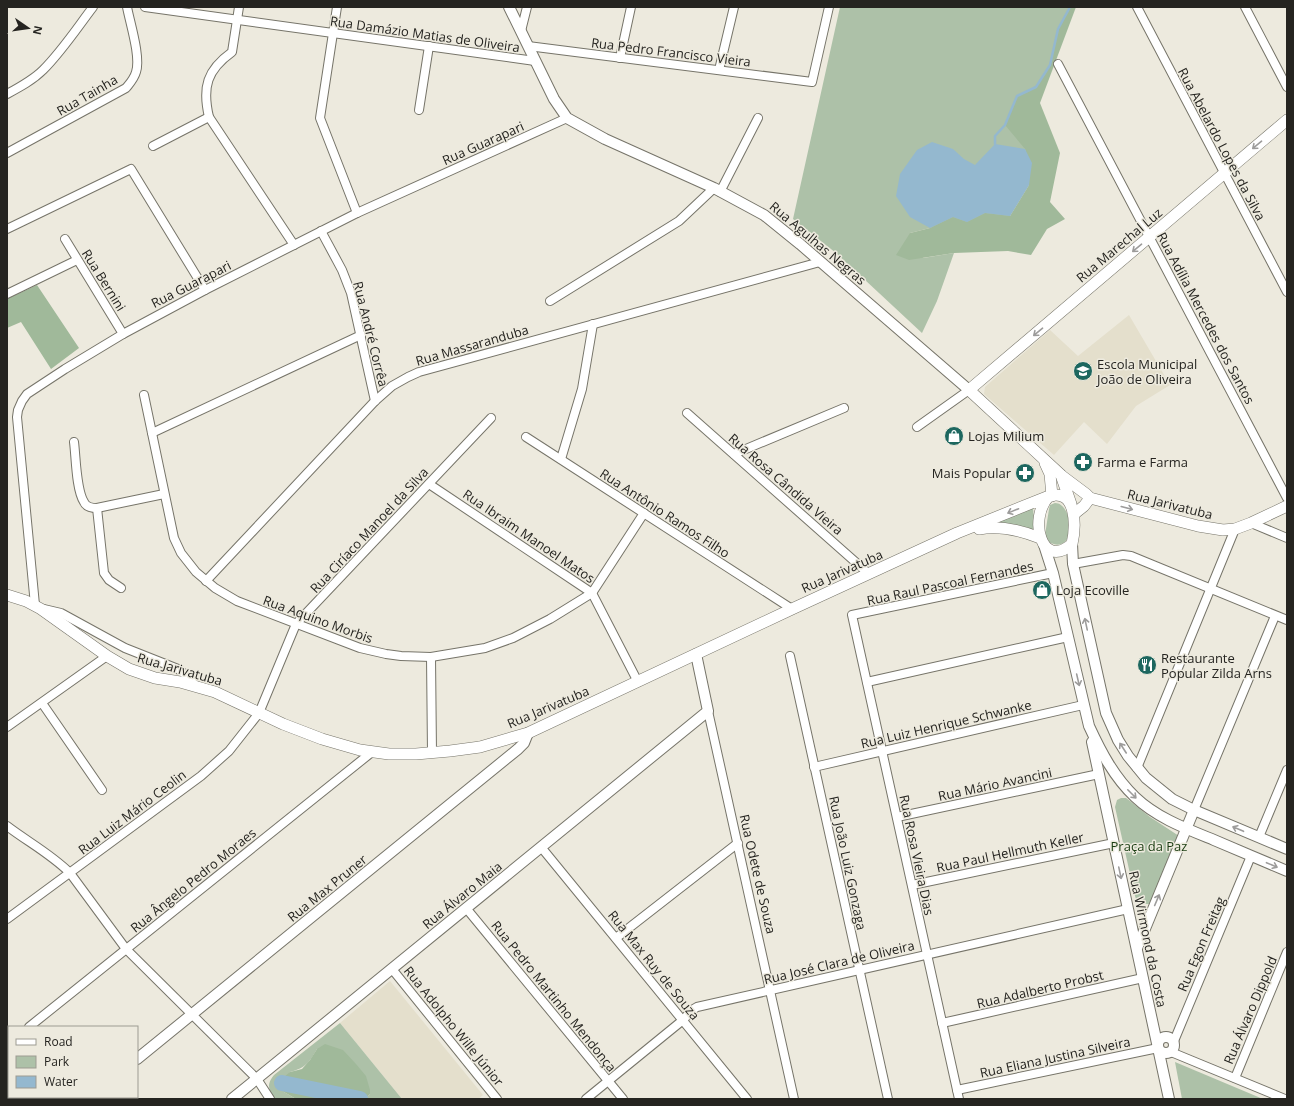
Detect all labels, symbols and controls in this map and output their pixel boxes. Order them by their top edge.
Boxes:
north arrow [8,8,48,48]
street label: Rua Damázio Matias de Oliveira [329,12,521,56]
text: N [30,24,47,36]
street label: Rua Pedro Francisco Vieira [590,33,752,71]
street label: Rua Abelardo Lopes da Silva [1174,65,1270,223]
street label: Rua Tainha [53,70,121,120]
street label: Rua Guarapari [439,117,527,169]
one-way arrow [1252,141,1263,150]
street label: Rua Agulhas Negras [766,197,870,289]
street label: Rua Marechal Luz [1072,204,1166,286]
street label: Rua Adília Mercedes dos Santos [1153,229,1259,407]
one-way arrow [1131,243,1142,252]
street label: Rua Bernini [78,245,130,315]
street label: Rua Guarapari [148,256,234,312]
street label: Rua André Corrêa [349,279,393,389]
street label: Rua Massaranduba [413,320,531,370]
one-way arrow [1032,327,1043,336]
place label: Escola Municipal João de Oliveira [1095,355,1197,388]
school or university icon: Escola Municipal João de Oliveira [1072,360,1094,382]
shop icon: Lojas Milium [943,425,965,447]
place label: Lojas Milium [968,427,1044,445]
street label: Rua Rosa Cândida Vieira [725,429,847,539]
pharmacy icon: Farma e Farma [1072,451,1094,473]
place label: Farma e Farma [1097,453,1188,471]
pharmacy icon: Mais Popular [1014,462,1036,484]
street label: Rua Ciríaco Manoel da Silva [306,463,432,597]
street label: Rua Antônio Ramos Filho [597,464,734,562]
place label: Mais Popular [932,464,1012,482]
street label: Rua Ibraim Manoel Matos [459,485,599,587]
street label: Rua Jarivatuba [1125,485,1215,523]
one-way arrow [1121,505,1134,512]
one-way arrow [1007,507,1019,515]
street label: Rua Jarivatuba [798,545,886,597]
street label: Rua Raul Pascoal Fernandes [865,557,1035,609]
shop icon: Loja Ecoville [1031,579,1053,601]
place label: Loja Ecoville [1056,581,1129,599]
street label: Rua Aquino Morbis [261,591,375,647]
one-way arrow [1082,618,1090,631]
street label: Rua Jarivatuba [136,648,224,690]
place label: Restaurante Popular Zilda Arns [1161,649,1272,682]
restaurant icon: Restaurante Popular Zilda Arns [1136,654,1158,676]
one-way arrow [1074,674,1082,687]
street label: Rua Jarivatuba [504,682,592,732]
street label: Rua Luiz Henrique Schwanke [859,696,1033,752]
one-way arrow [1119,743,1127,754]
street label: Rua Mário Avancini [936,763,1054,805]
street label: Rua Luiz Mário Ceolin [74,765,190,859]
one-way arrow [1127,789,1137,799]
street label: Rua Rosa Vieira Dias [895,793,939,917]
street label: Rua João Luiz Gonzaga [825,794,871,932]
street label: Rua Odete de Souza [735,812,781,936]
street label: Rua Ângelo Pedro Moraes [126,824,260,936]
one-way arrow [1233,824,1245,832]
street label: Rua Paul Hellmuth Keller [935,827,1086,876]
park label: Praça da Paz [1111,837,1187,855]
street label: Rua Max Pruner [283,850,371,926]
street label: Rua Álvaro Maia [418,857,506,933]
one-way arrow [1266,861,1278,869]
one-way arrow [1117,867,1125,880]
street label: Rua Wirmond da Costa [1125,869,1171,1009]
one-way arrow [1154,894,1161,906]
street label: Rua Egon Freitag [1173,894,1229,994]
street label: Rua Max Ruy de Souza [604,906,704,1024]
street label: Rua Pedro Martinho Mendonça [487,917,621,1075]
street label: Rua José Clara de Oliveira [762,936,916,988]
street label: Rua Álvaro Dippold [1219,953,1281,1067]
street label: Rua Adolpho Wille Júnior [400,962,508,1090]
street label: Rua Adalberto Probst [975,966,1105,1012]
legend [8,1026,138,1098]
street label: Rua Eliana Justina Silveira [978,1032,1132,1082]
text: Road [44,1033,73,1050]
text: Park [44,1053,70,1070]
text: Water [44,1073,78,1090]

